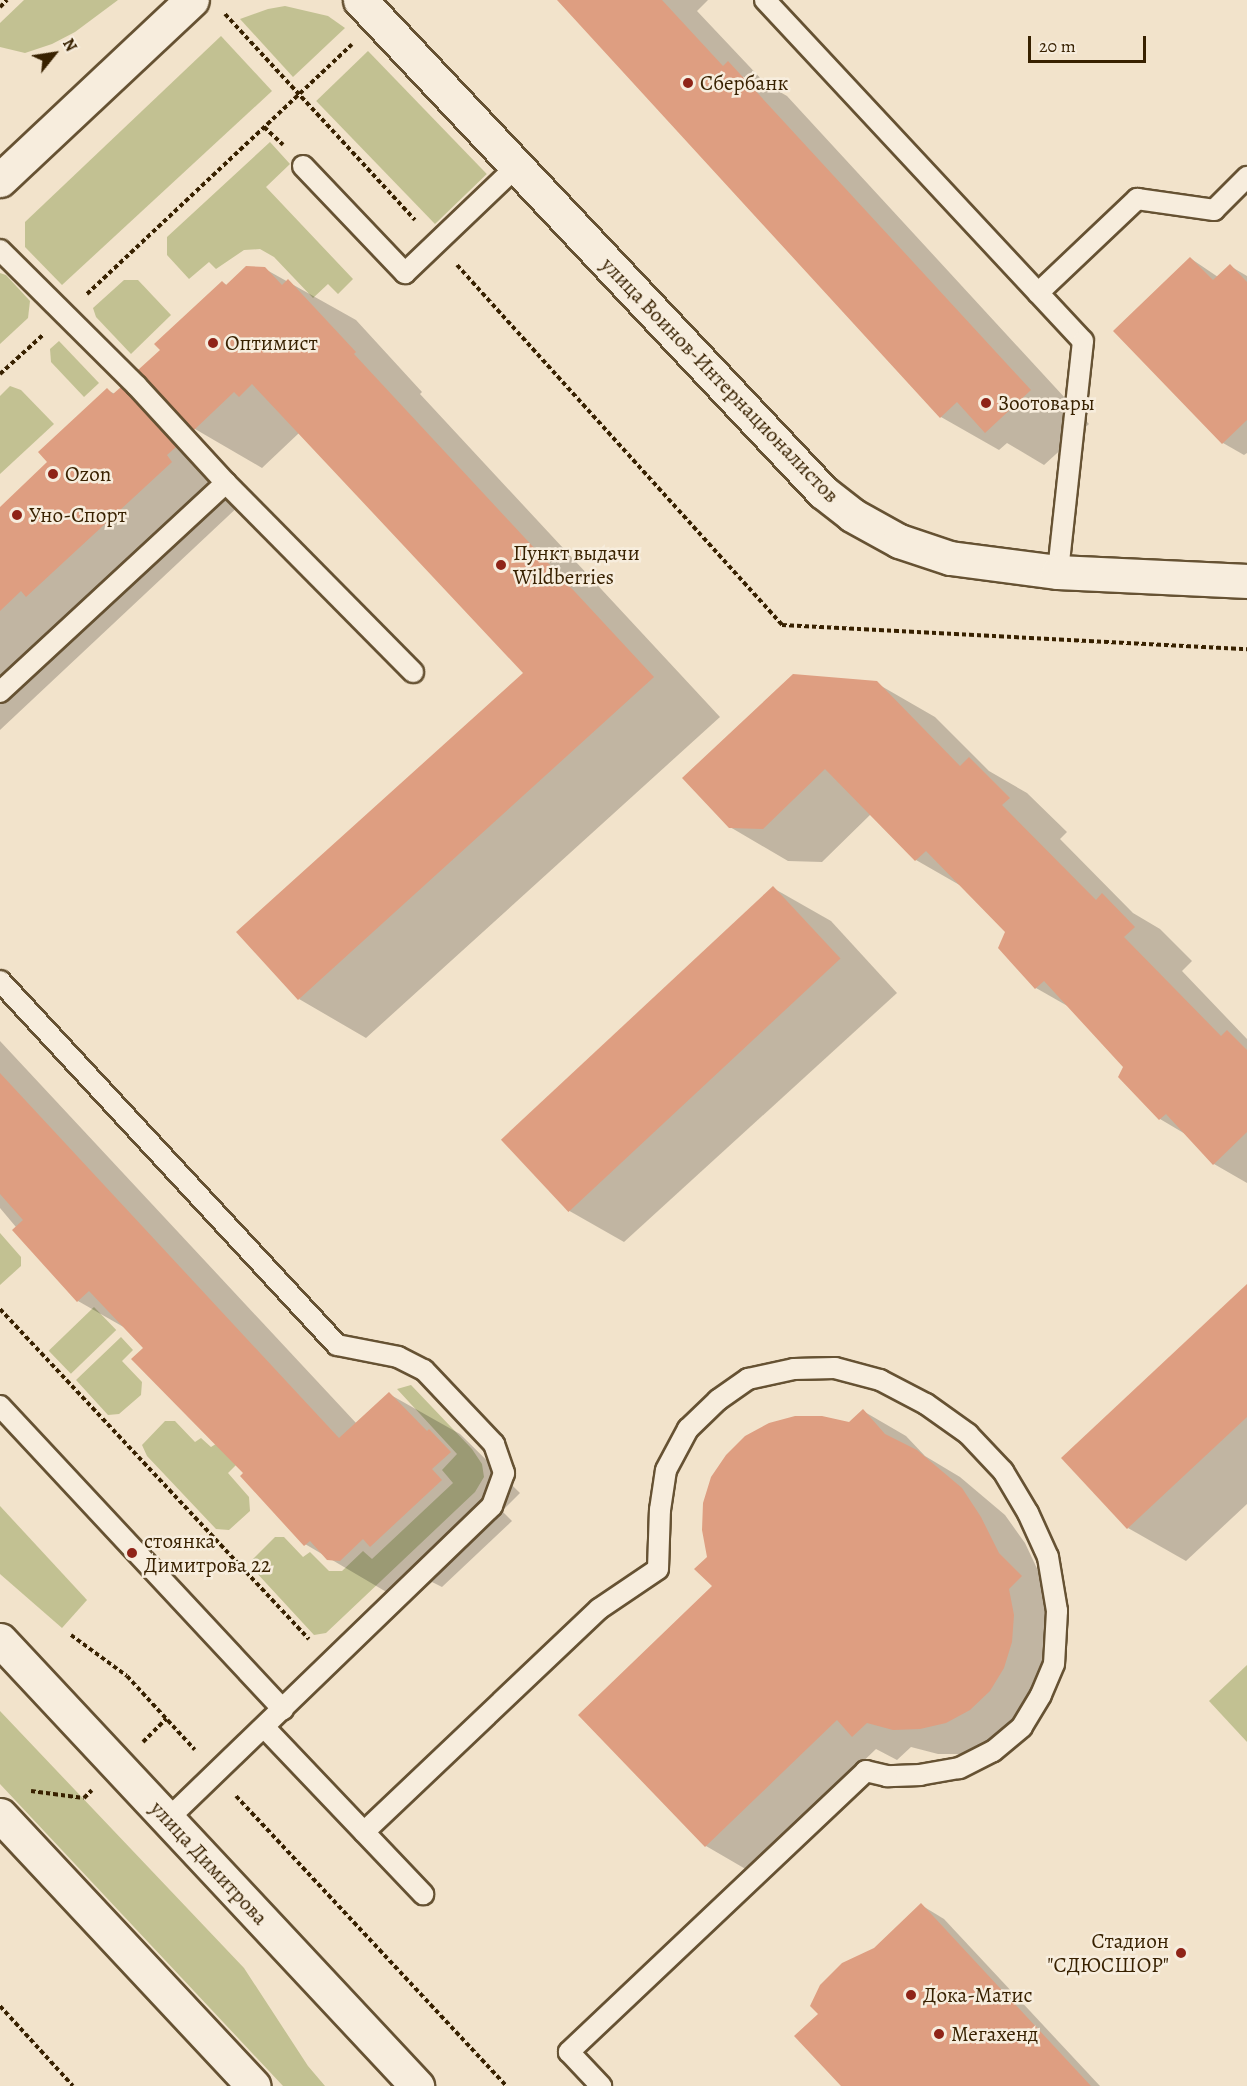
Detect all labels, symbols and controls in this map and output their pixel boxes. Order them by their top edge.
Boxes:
north arrow [24,24,84,84]
scale bar [1031,24,1150,62]
text: N [57,34,82,56]
text: 20 m [1039,34,1076,58]
place label: Сбербанк [700,70,788,96]
marker: Сбербанк [681,76,695,90]
street label: улица Воинов-Интернационалистов [596,252,844,508]
place label: Оптимист [225,330,318,356]
marker: Оптимист [206,336,220,350]
place label: Зоотовары [998,390,1095,416]
marker: Зоотовары [979,396,993,410]
place label: Ozon [65,461,111,487]
marker: Ozon [46,467,60,481]
place label: Уно-Спорт [29,502,127,528]
marker: Уно-Спорт [10,508,24,522]
place label: Пункт выдачи Wildberries [513,540,640,590]
marker: Пункт выдачи Wildberries [494,558,508,572]
place label: стоянка Димитрова 22 [144,1528,271,1578]
marker: стоянка Димитрова 22 [125,1546,139,1560]
street label: улица Димитрова [145,1796,273,1930]
place label: Стадион "СДЮСШОР" [1047,1928,1169,1978]
marker: Стадион "СДЮСШОР" [1174,1946,1188,1960]
place label: Дока-Матис [923,1982,1033,2008]
marker: Дока-Матис [904,1988,918,2002]
place label: Мегахенд [951,2021,1038,2047]
marker: Мегахенд [932,2027,946,2041]

